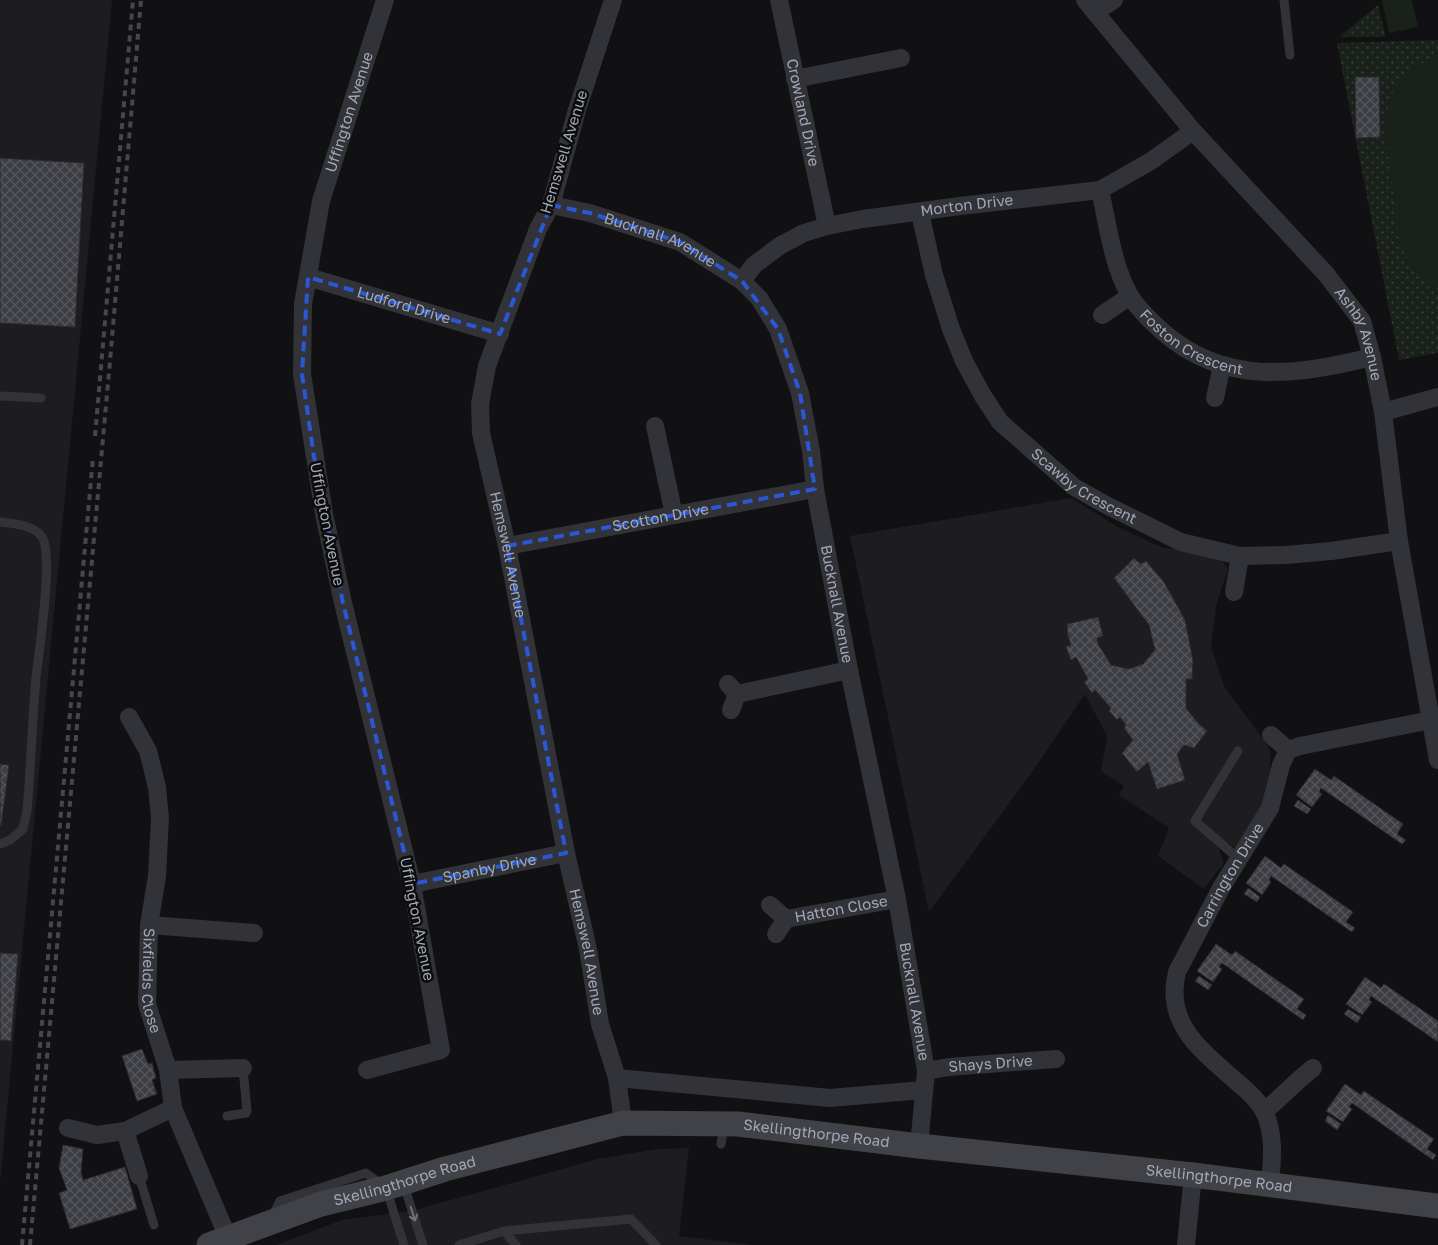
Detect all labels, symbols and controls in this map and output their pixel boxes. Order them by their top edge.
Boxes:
street label: Uffington Avenue [321,49,376,174]
street label: Crowland Drive [784,57,824,168]
street label: Hemswell Avenue [536,87,590,216]
street label: Morton Drive [919,190,1014,219]
street label: Bucknall Avenue [602,208,720,271]
street label: Ludford Drive [355,282,453,327]
street label: Ashby Avenue [1331,283,1387,382]
street label: Foston Crescent [1137,305,1245,378]
street label: Scawby Crescent [1028,444,1140,527]
street label: Uffington Avenue [307,461,349,587]
street label: Hemswell Avenue [487,490,531,619]
street label: Scotton Drive [610,499,710,534]
street label: Bucknall Avenue [818,543,858,665]
street label: Carrington Drive [1192,819,1267,930]
street label: Spanby Drive [441,849,538,886]
street label: Uffington Avenue [397,856,439,982]
street label: Hemswell Avenue [566,887,608,1017]
street label: Hatton Close [793,891,889,925]
street label: Sixfields Close [139,928,166,1035]
street label: Bucknall Avenue [896,941,934,1062]
street label: Shays Drive [948,1051,1034,1075]
street label: Skellingthorpe Road [742,1115,891,1150]
street label: Skellingthorpe Road [331,1151,477,1209]
street label: Skellingthorpe Road [1145,1160,1293,1195]
one-way arrow [408,1205,418,1221]

